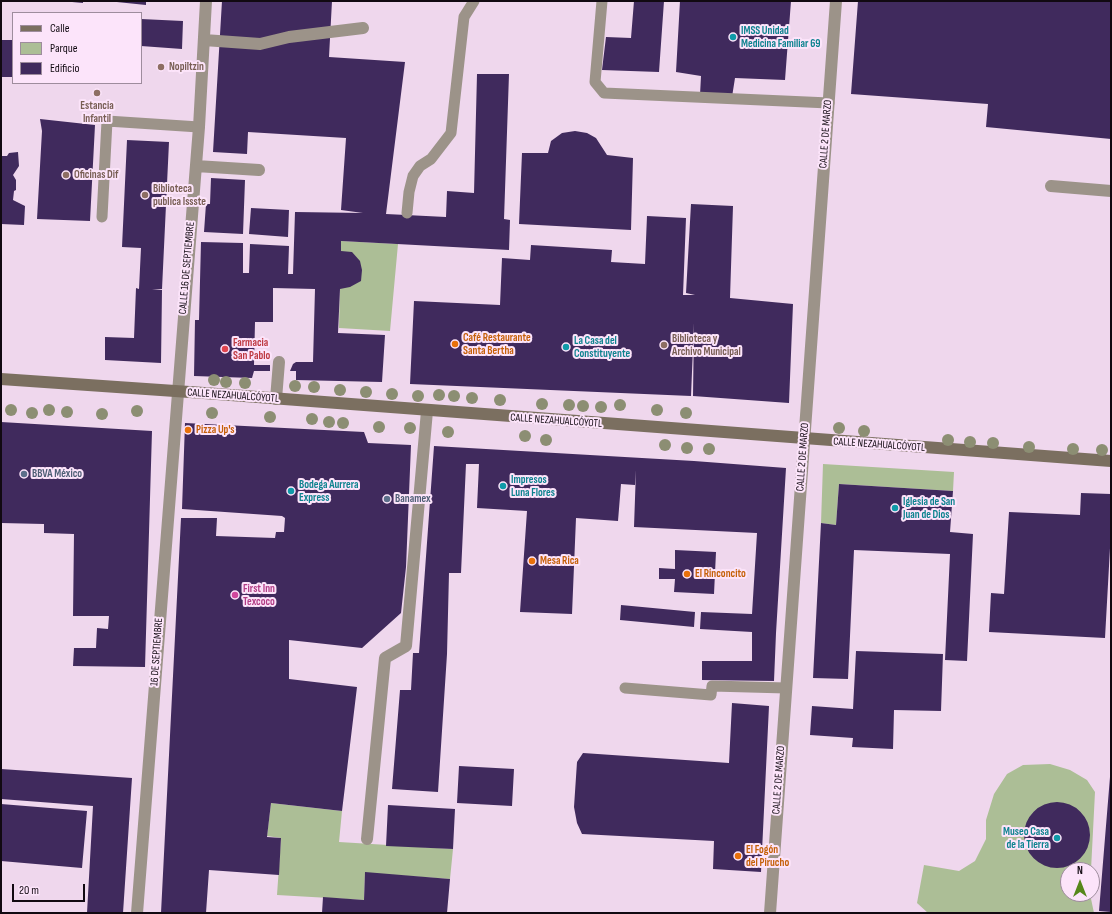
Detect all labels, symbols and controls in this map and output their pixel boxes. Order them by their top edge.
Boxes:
legend [12,12,142,84]
text: Calle [50,21,70,36]
place label: IMSS Unidad Medicina Familiar 69 [741,24,820,50]
marker: IMSS Unidad Medicina Familiar 69 [728,32,738,42]
text: Parque [50,41,78,56]
place label: Nopiltzin [169,60,204,74]
text: Edificio [50,61,79,76]
marker: Nopiltzin [156,62,166,72]
marker: Estancia Infantil [92,88,102,98]
place label: Estancia Infantil [80,99,114,125]
street label: CALLE 2 DE MARZO [817,99,835,169]
place label: Oficinas Dif [74,168,118,182]
marker: Oficinas Dif [61,170,71,180]
place label: Biblioteca publica Issste [153,182,206,208]
marker: Biblioteca publica Issste [140,190,150,200]
street label: CALLE 16 DE SEPTIEMBRE [176,221,198,315]
place label: Café Restaurante Santa Bertha [463,331,531,357]
place label: Biblioteca y Archivo Municipal [672,332,741,358]
place label: La Casa del Constituyente [574,334,630,360]
place label: Farmacia San Pablo [233,336,270,362]
marker: Café Restaurante Santa Bertha [450,339,460,349]
marker: Biblioteca y Archivo Municipal [659,340,669,350]
marker: La Casa del Constituyente [561,342,571,352]
marker: Farmacia San Pablo [220,344,230,354]
street label: CALLE NEZAHUALCÓYOTL [187,386,279,406]
street label: CALLE NEZAHUALCÓYOTL [510,411,602,431]
street label: CALLE 2 DE MARZO [794,422,812,492]
place label: Pizza Up's [196,423,235,437]
marker: Pizza Up's [183,425,193,435]
street label: CALLE NEZAHUALCÓYOTL [833,435,925,455]
place label: BBVA México [32,467,82,481]
marker: BBVA México [19,469,29,479]
place label: Impresos Luna Flores [511,473,555,499]
place label: Bodega Aurrera Express [299,478,358,504]
marker: Impresos Luna Flores [498,481,508,491]
marker: Bodega Aurrera Express [286,486,296,496]
place label: Banamex [395,492,431,506]
marker: Banamex [382,494,392,504]
place label: Iglesia de San Juan de Dios [903,495,955,521]
marker: Iglesia de San Juan de Dios [890,503,900,513]
place label: Mesa Rica [540,554,579,568]
marker: Mesa Rica [527,556,537,566]
place label: El Rinconcito [695,567,746,581]
marker: El Rinconcito [682,569,692,579]
place label: First Inn Texcoco [243,582,275,608]
marker: First Inn Texcoco [230,590,240,600]
street label: 16 DE SEPTIEMBRE [148,617,166,687]
street label: CALLE 2 DE MARZO [770,745,788,815]
place label: Museo Casa de la Tierra [1003,825,1049,851]
marker: Museo Casa de la Tierra [1052,833,1062,843]
place label: El Fogón del Pirucho [746,843,789,869]
marker: El Fogón del Pirucho [733,851,743,861]
north arrow [1060,862,1100,902]
text: N [1077,864,1083,877]
scale bar [14,876,87,902]
text: 20 m [19,883,39,898]

